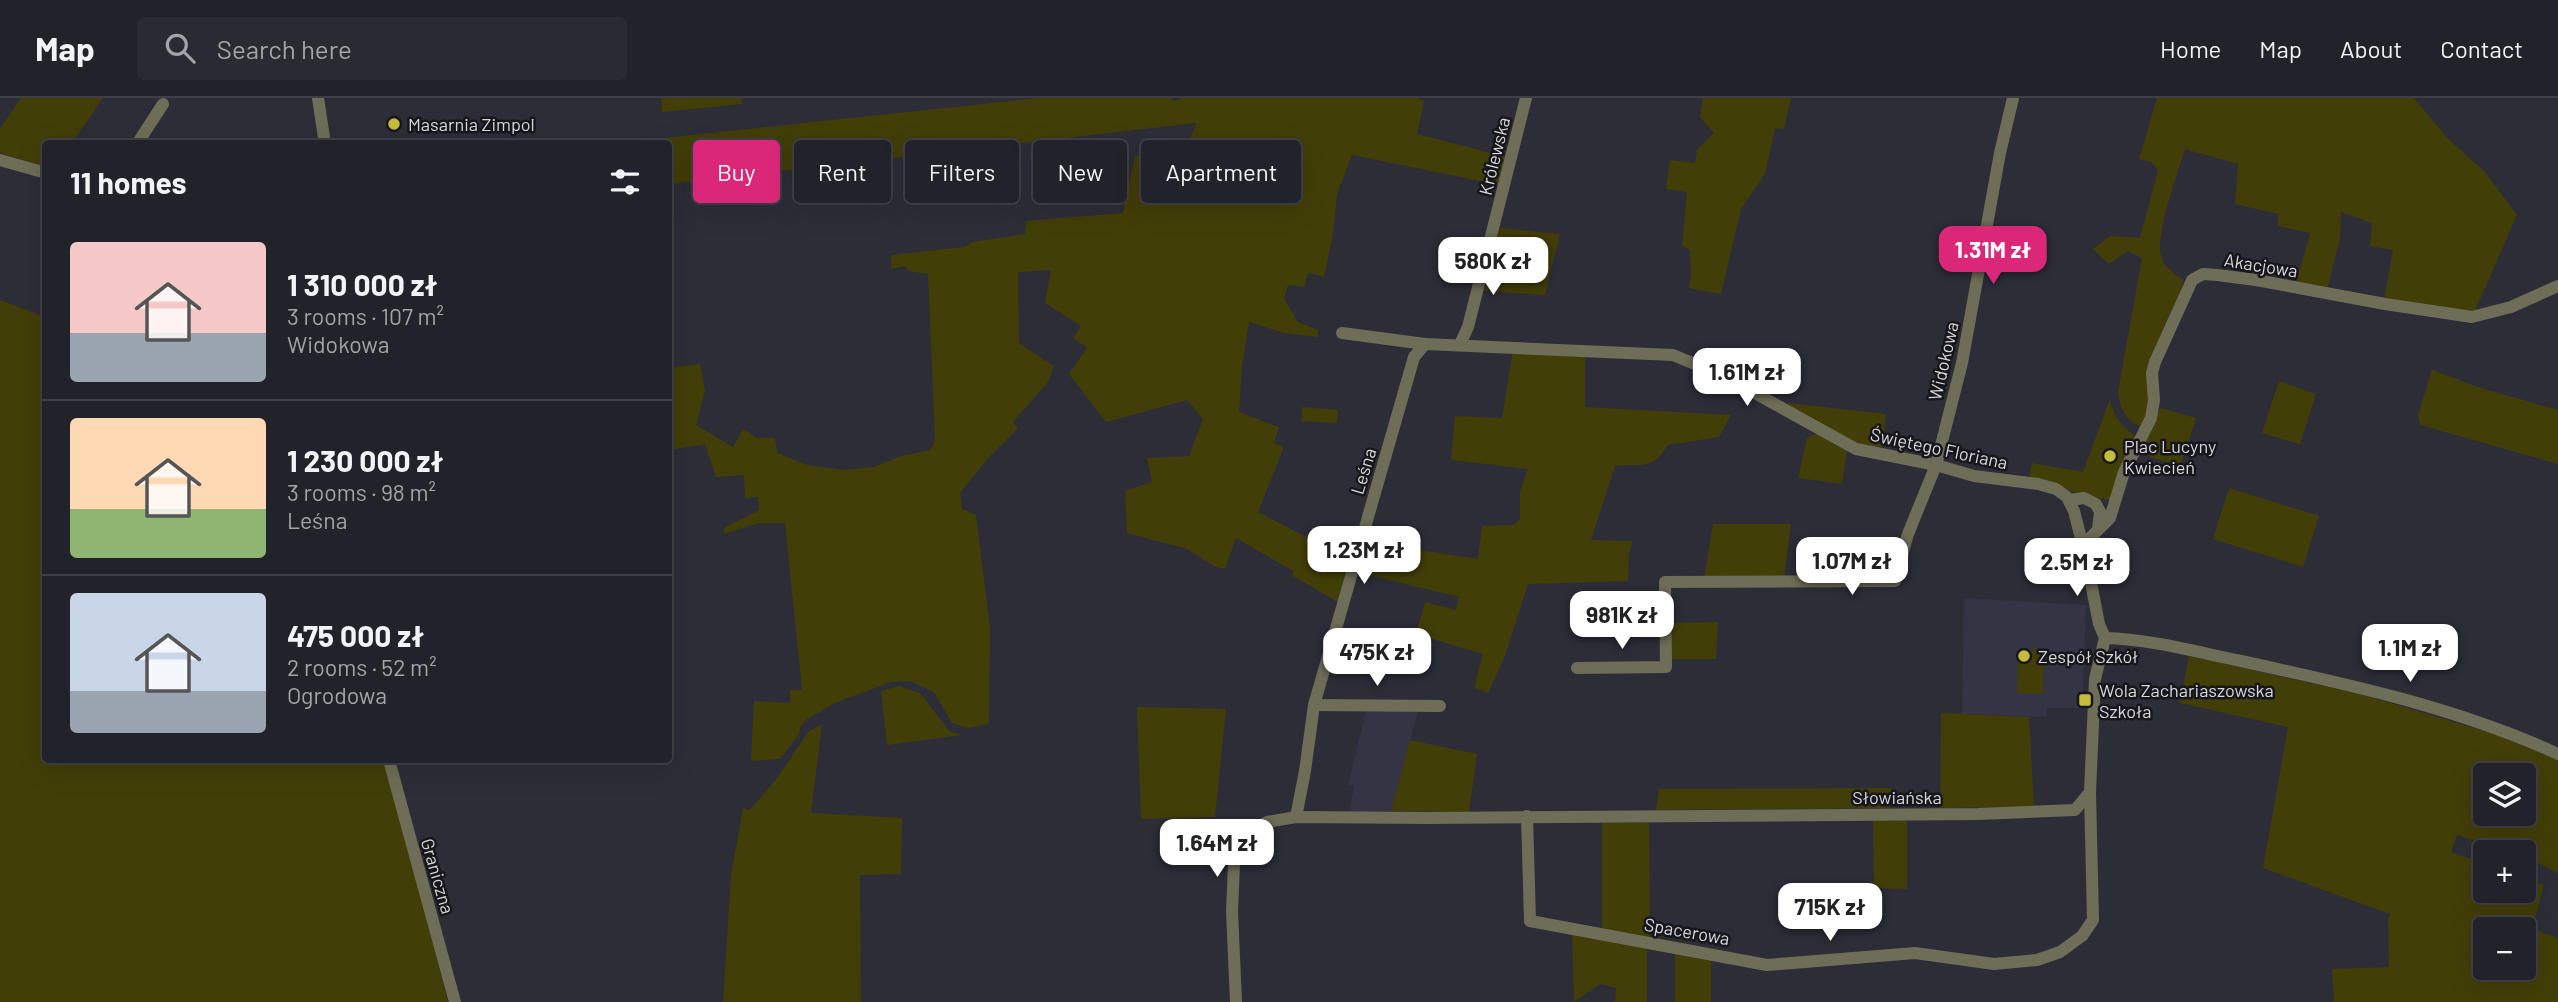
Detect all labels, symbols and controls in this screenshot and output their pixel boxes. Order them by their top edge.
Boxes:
search box [137,17,627,80]
text: Map [35,28,95,68]
icon: search [161,29,199,67]
text: Search here [217,33,352,64]
text: Home [2160,34,2221,63]
text: Map [2259,34,2302,63]
text: About [2340,34,2402,63]
text: Contact [2440,34,2523,63]
place label: Masarnia Zimpol [408,113,535,135]
street label: Królewska [1474,115,1514,197]
marker: Masarnia Zimpol [386,116,402,132]
chip: Buy [693,140,780,203]
chip: Rent [794,140,891,203]
chip: Filters [905,140,1019,203]
chip: New [1033,140,1127,203]
chip: Apartment [1141,140,1301,203]
icon: filters [606,163,644,201]
text: 11 homes [70,164,187,200]
pin: 1.31M zł [1921,226,2065,286]
text: 1.31M zł [1955,235,2031,263]
pin: 580K zł [1428,238,1558,297]
text: 580K zł [1454,246,1532,274]
street label: Akacjowa [2223,248,2299,282]
text: 1 310 000 zł [287,266,438,302]
icon: home [126,270,210,354]
text: 3 rooms · 107 m² [287,302,444,330]
street label: Widokowa [1923,319,1963,403]
text: Widokowa [287,330,389,358]
pin: 1.61M zł [1675,348,1819,408]
text: 1.61M zł [1709,357,1785,385]
street label: Świętego Floriana [1868,423,2010,473]
place label: Plac Lucyny Kwiecień [2124,435,2216,478]
text: 1 230 000 zł [287,442,443,478]
street label: Leśna [1346,445,1380,497]
icon: home [126,446,210,530]
marker: Plac Lucyny Kwiecień [2102,448,2118,464]
text: 3 rooms · 98 m² [287,478,436,506]
text: Leśna [287,506,347,534]
pin: 1.23M zł [1292,526,1436,586]
text: 1.23M zł [1324,535,1404,563]
pin: 1.07M zł [1780,538,1924,597]
pin: 2.5M zł [2012,538,2142,598]
text: 1.07M zł [1812,546,1892,574]
text: 2.5M zł [2040,547,2114,575]
pin: 981K zł [1557,592,1687,651]
text: 981K zł [1586,600,1658,628]
text: 475 000 zł [287,617,424,653]
icon: home [126,621,210,705]
pin: 1.1M zł [2345,624,2475,684]
pin: 475K zł [1312,628,1442,688]
text: 1.1M zł [2378,633,2442,661]
text: 475K zł [1339,637,1415,665]
place label: Zespół Szkół [2038,645,2138,667]
marker: Zespół Szkół [2016,648,2032,664]
text: 2 rooms · 52 m² [287,653,437,681]
place label: Wola Zachariaszowska Szkoła [2099,679,2274,722]
text: Ogrodowa [287,681,387,709]
marker: Wola Zachariaszowska Szkoła [2077,692,2093,708]
map controls [2473,763,2536,980]
button: layers [2473,763,2536,826]
street label: Słowiańska [1852,786,1942,808]
pin: 1.64M zł [1145,820,1289,879]
text: 1.64M zł [1176,828,1258,856]
street label: Graniczna [417,836,459,916]
button: + [2473,840,2536,903]
pin: 715K zł [1765,884,1895,943]
text: 715K zł [1794,892,1866,920]
street label: Spacerowa [1643,913,1731,949]
button: − [2473,917,2536,980]

